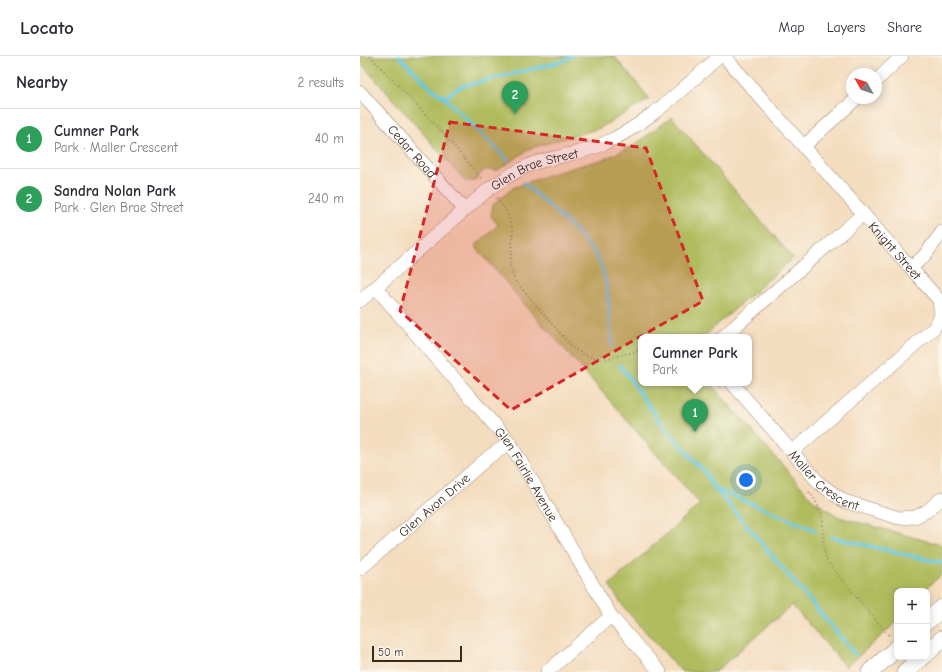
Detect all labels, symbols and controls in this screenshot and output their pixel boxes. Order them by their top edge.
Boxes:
text: Locato [20,17,74,39]
text: Map [778,19,805,36]
text: Layers [827,19,865,36]
text: Share [887,19,922,36]
north arrow [846,68,882,104]
text: Nearby [16,73,67,92]
text: 2 results [297,75,344,90]
pin: 2 [502,81,528,114]
text: Cumner Park [54,122,139,140]
street label: Cedar Road [385,122,440,181]
text: 1 [26,131,32,146]
text: 40 m [315,131,344,146]
text: Park · Maller Crescent [54,140,178,155]
street label: Glen Brae Street [488,145,581,194]
text: Sandra Nolan Park [54,182,176,200]
text: 2 [26,191,32,206]
text: 240 m [308,191,344,206]
text: Park · Glen Brae Street [54,200,183,215]
street label: Knight Street [865,219,925,284]
popup [638,334,752,386]
text: Cumner Park [653,344,737,362]
text: Park [653,362,677,377]
pin: 1 [682,399,708,432]
street label: Glen Fairlie Avenue [492,424,561,524]
street label: Maller Crescent [786,447,862,514]
street label: Glen Avon Drive [396,470,473,540]
your location [736,470,756,490]
map controls [894,588,930,660]
button: + [894,588,930,624]
button: − [894,624,930,660]
scale bar [372,644,462,663]
text: 50 m [378,646,403,659]

